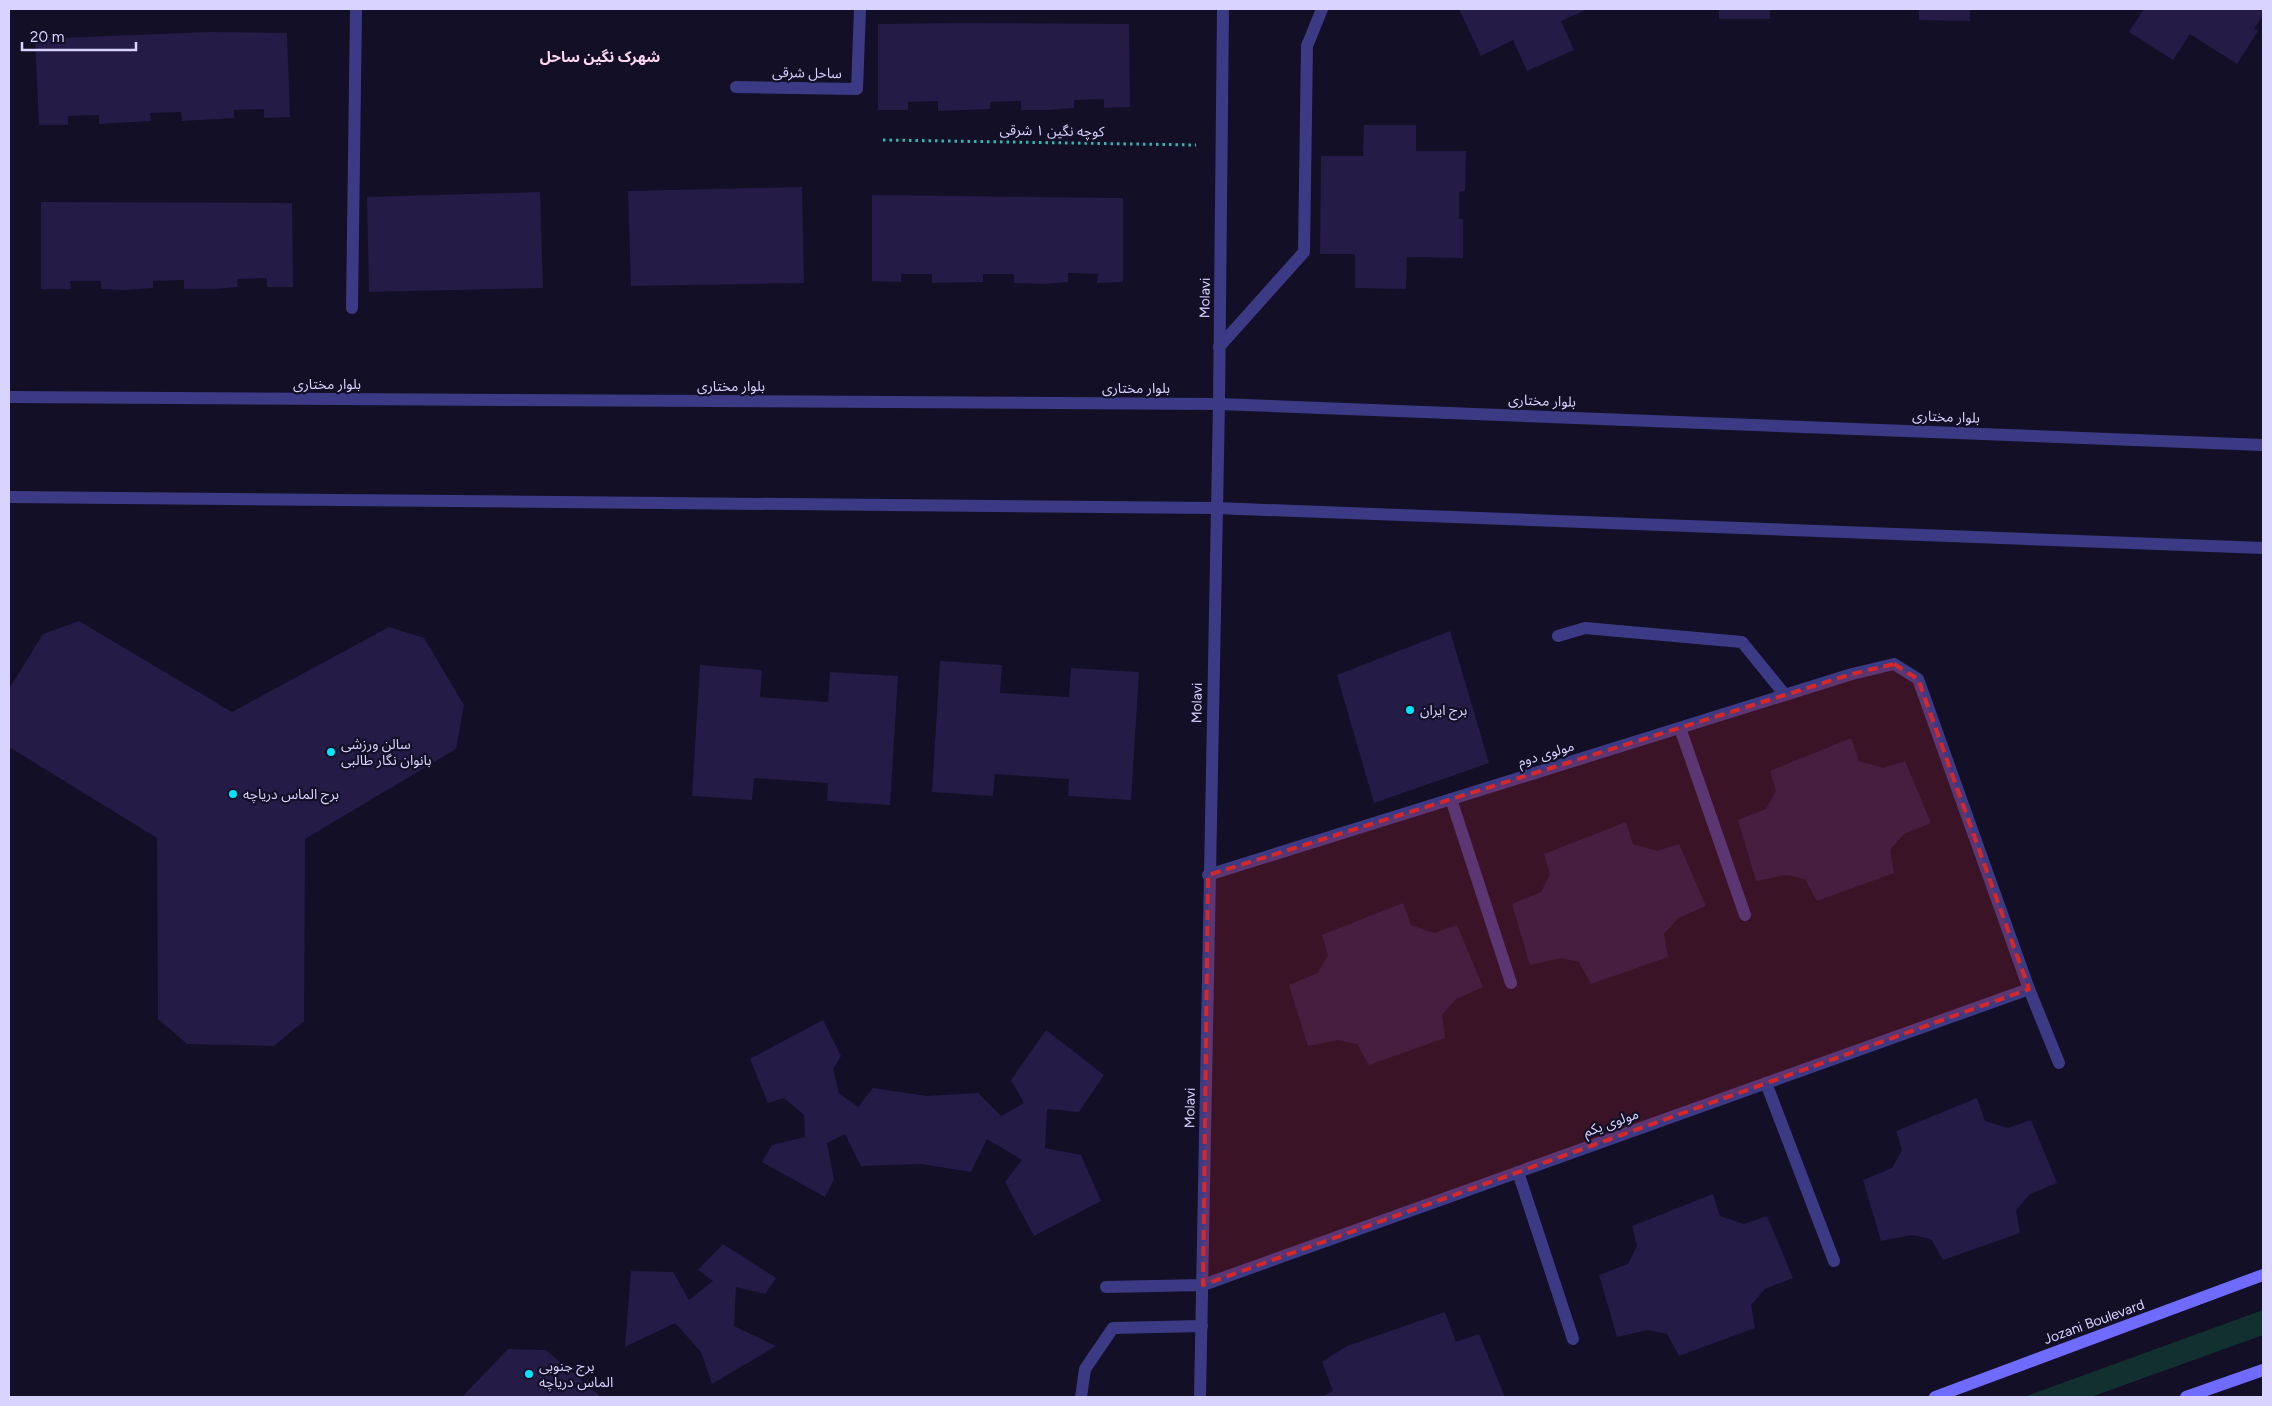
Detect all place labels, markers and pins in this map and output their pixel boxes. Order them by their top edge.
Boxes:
place label: برج ایران [1420,702,1468,721]
marker: برج ایران [1404,704,1416,716]
place label: سالن ورزشی بانوان نگار طالبی [341,736,432,769]
marker: سالن ورزشی بانوان نگار طالبی [325,746,337,758]
place label: برج الماس دریاچه [243,786,339,805]
marker: برج الماس دریاچه [227,788,239,800]
place label: برج جنوبی الماس دریاچه [539,1358,613,1392]
marker: برج جنوبی الماس دریاچه [523,1368,535,1380]

